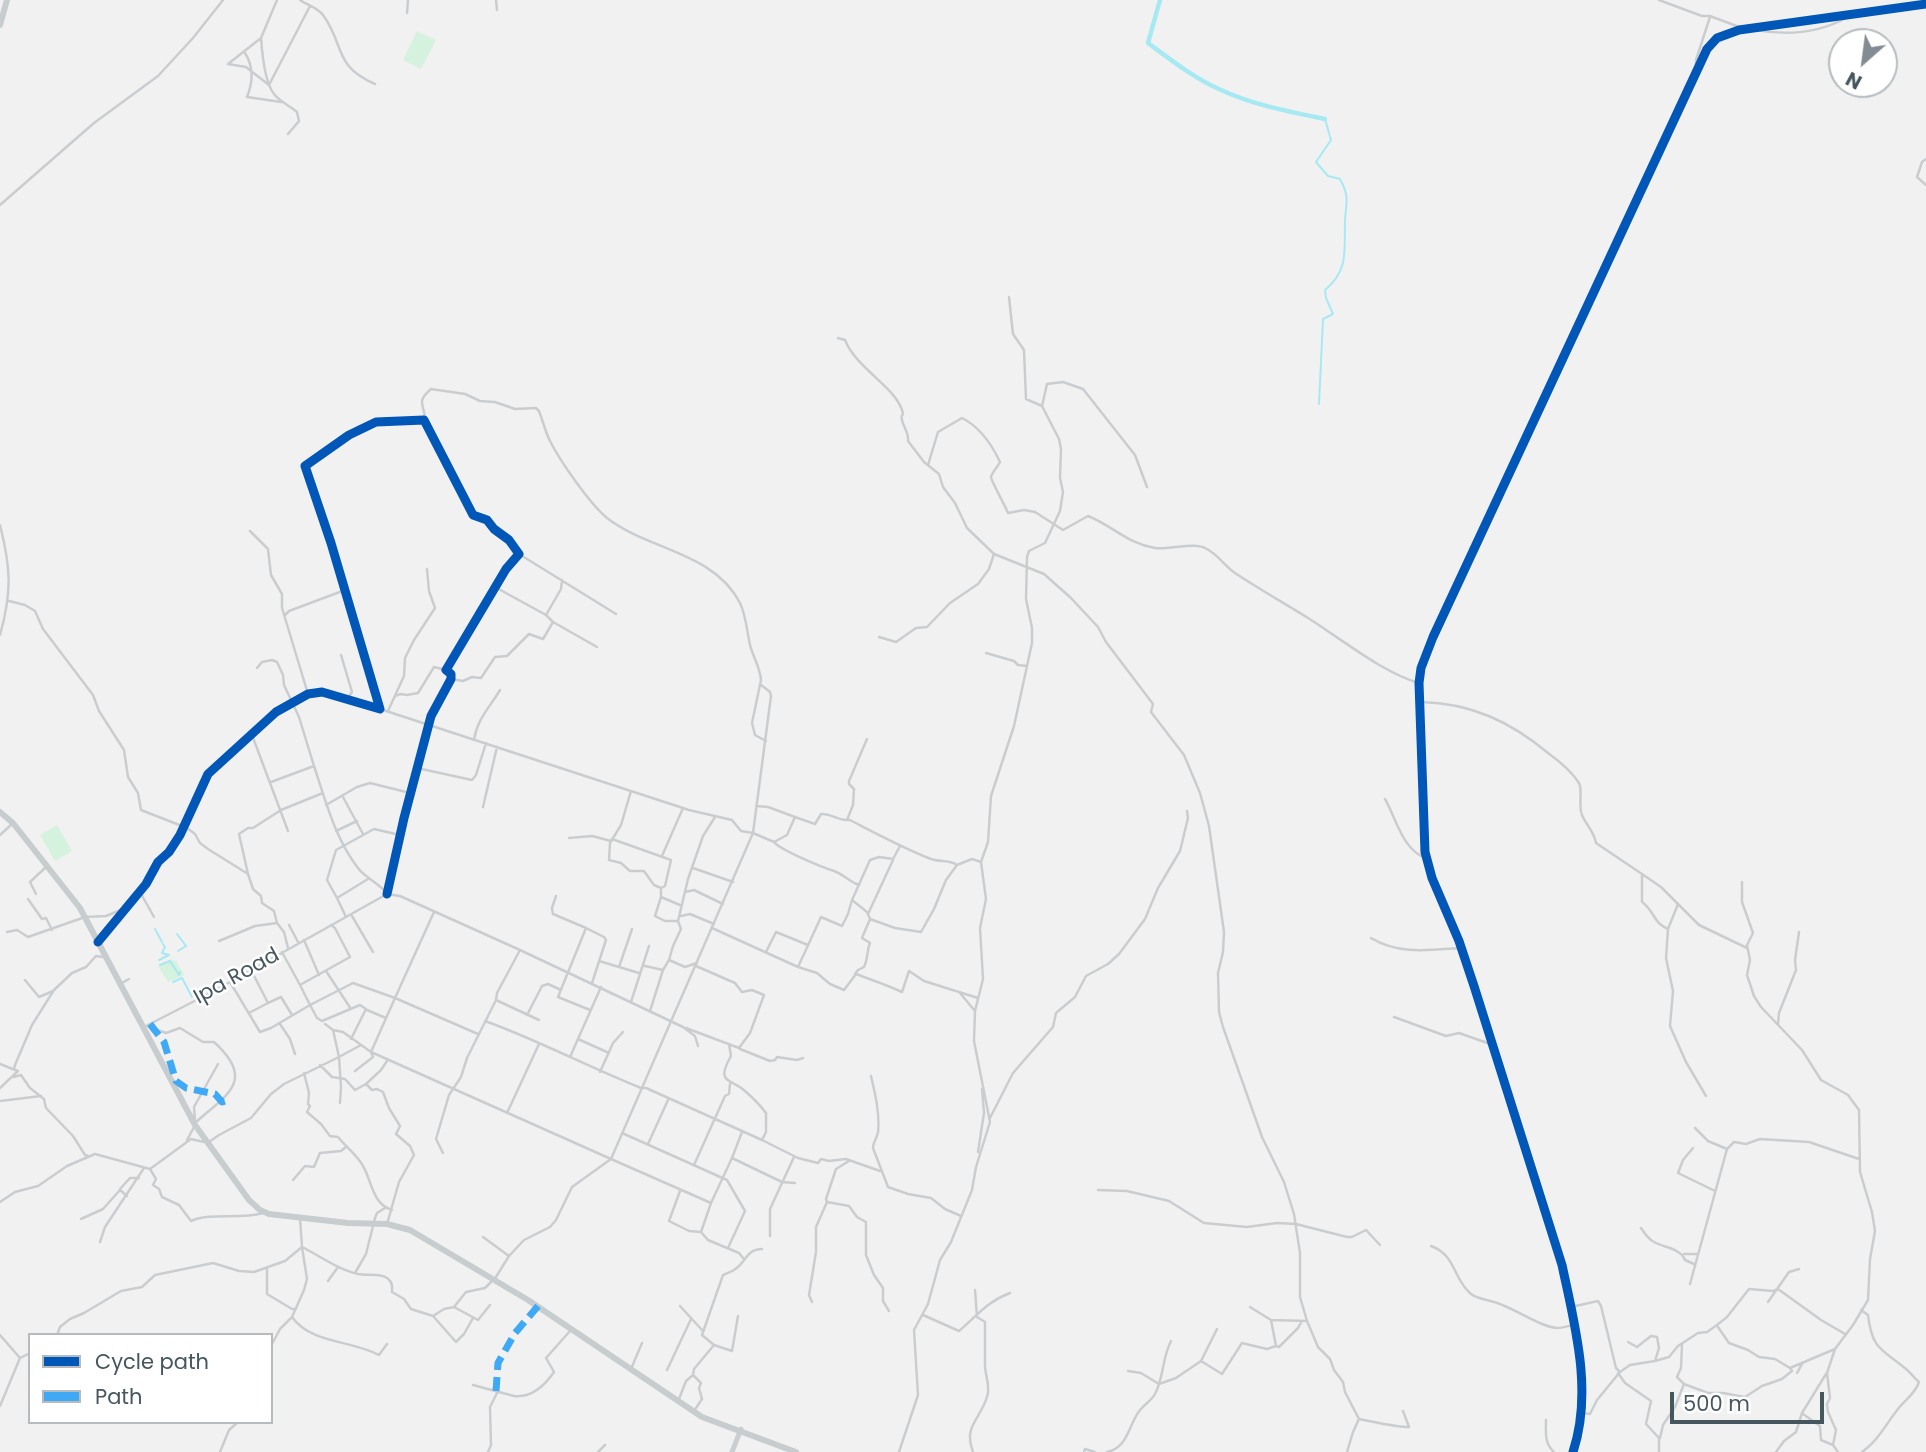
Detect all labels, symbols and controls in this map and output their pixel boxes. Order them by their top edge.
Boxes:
north arrow [1828,28,1898,98]
text: N [1841,65,1867,95]
street label: Ipa Road [190,943,284,1011]
legend [28,1333,273,1424]
text: Cycle path [95,1347,209,1376]
scale bar [1674,1378,1828,1422]
text: Path [95,1382,142,1411]
text: 500 m [1683,1389,1750,1418]

